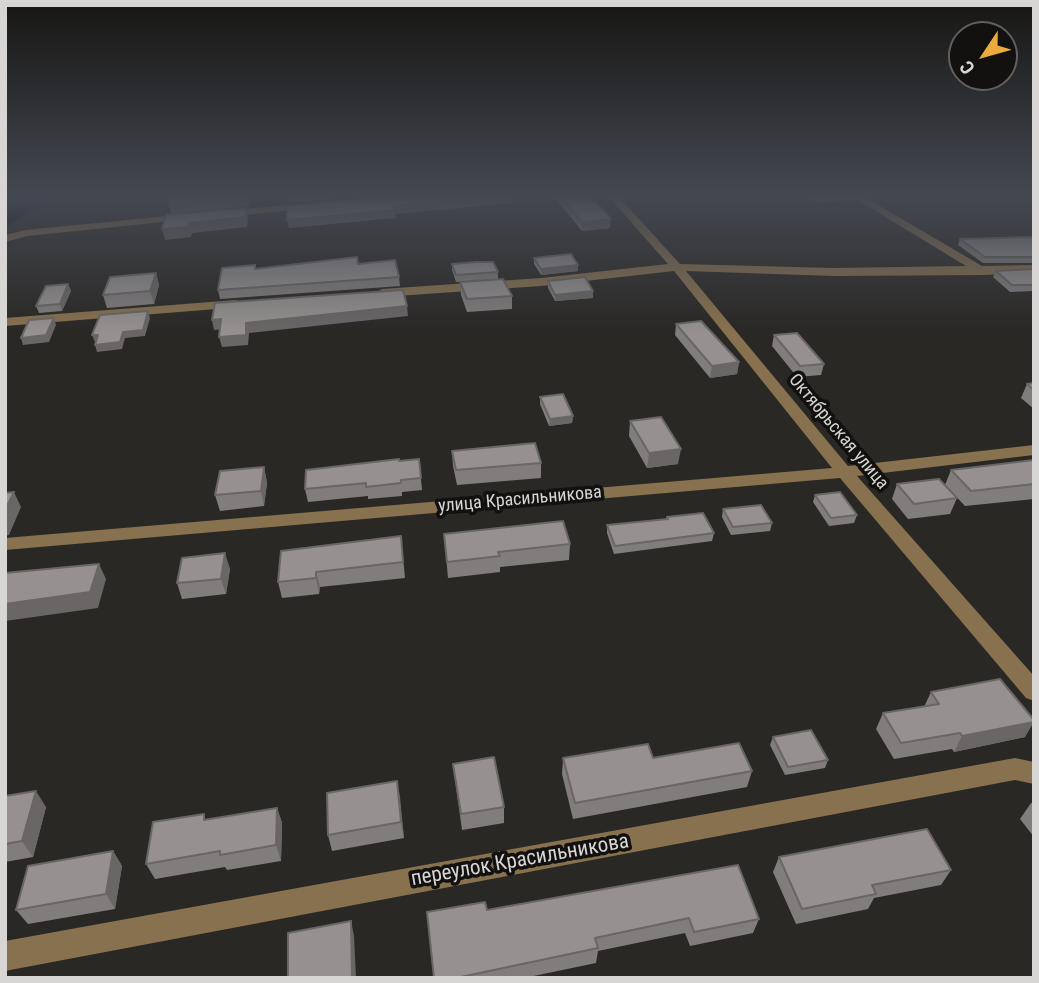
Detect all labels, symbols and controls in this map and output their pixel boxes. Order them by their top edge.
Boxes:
north arrow [948,21,1018,91]
text: С [955,56,980,79]
street label: Октябрьская улица [784,370,892,494]
street label: улица Красильникова [437,482,603,518]
street label: переулок Красильникова [409,829,631,893]

